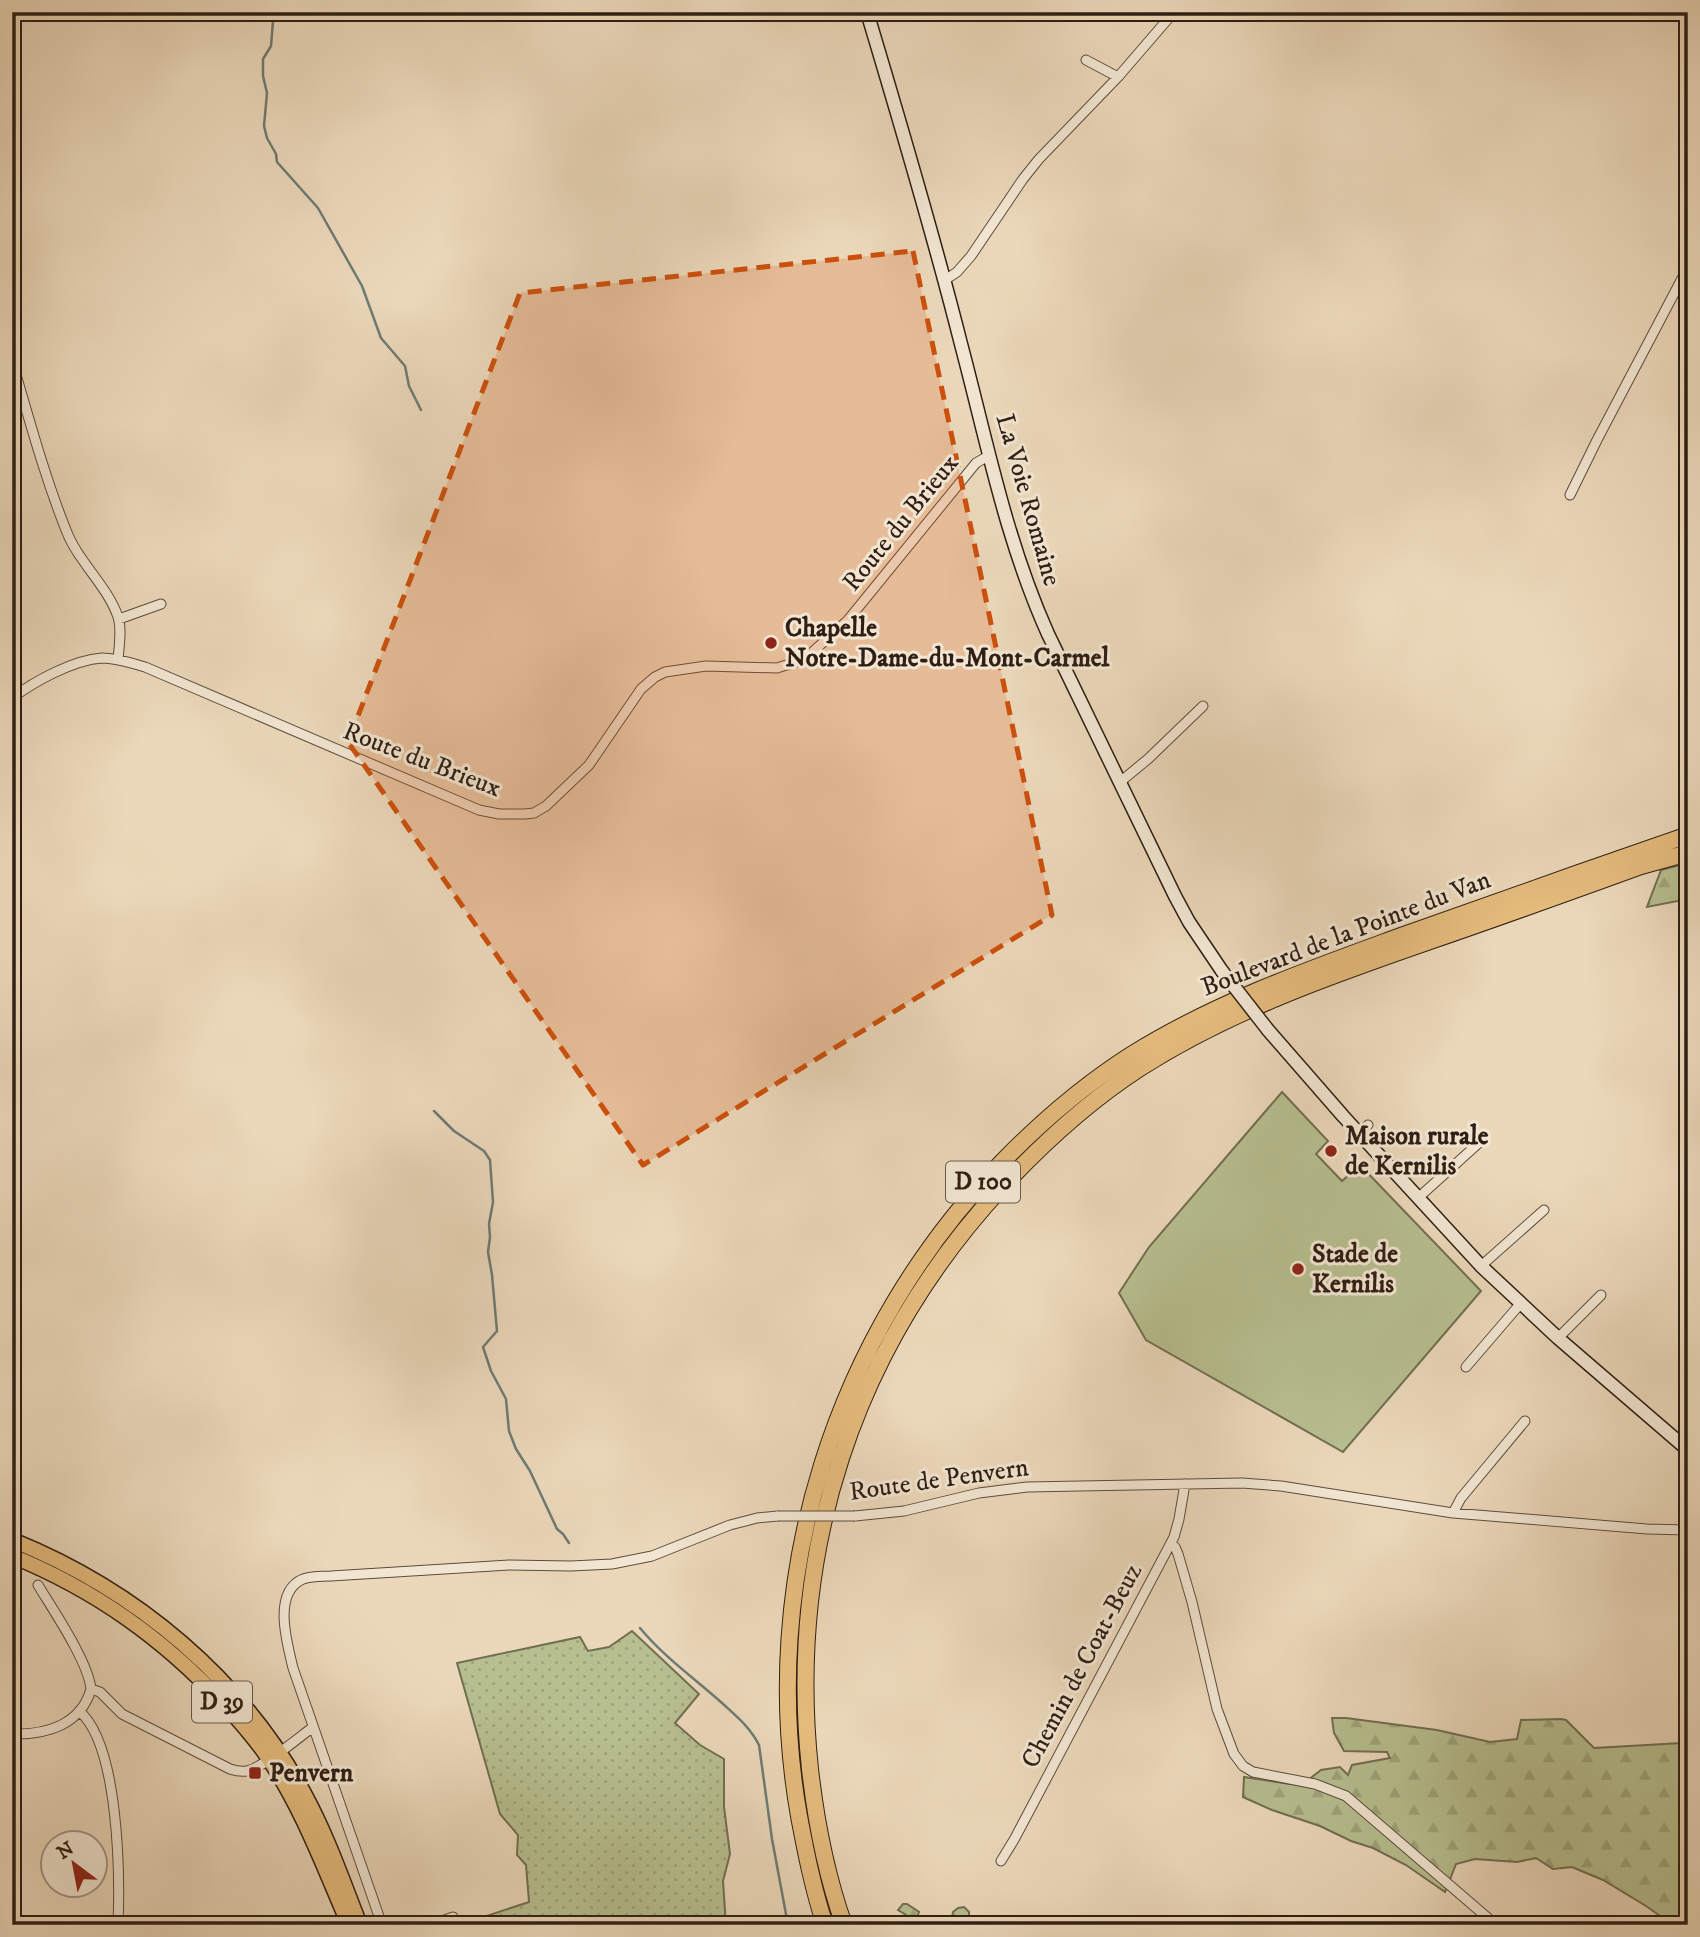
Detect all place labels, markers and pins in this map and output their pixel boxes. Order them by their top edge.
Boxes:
place label: Chapelle Notre-Dame-du-Mont-Carmel [785,612,1111,675]
marker: Chapelle Notre-Dame-du-Mont-Carmel [763,635,779,651]
place label: Maison rurale de Kernilis [1345,1120,1489,1183]
marker: Maison rurale de Kernilis [1323,1143,1339,1159]
place label: Stade de Kernilis [1312,1238,1398,1301]
marker: Stade de Kernilis [1290,1261,1306,1277]
place label: Penvern [269,1757,354,1790]
marker: Penvern [247,1765,263,1781]

